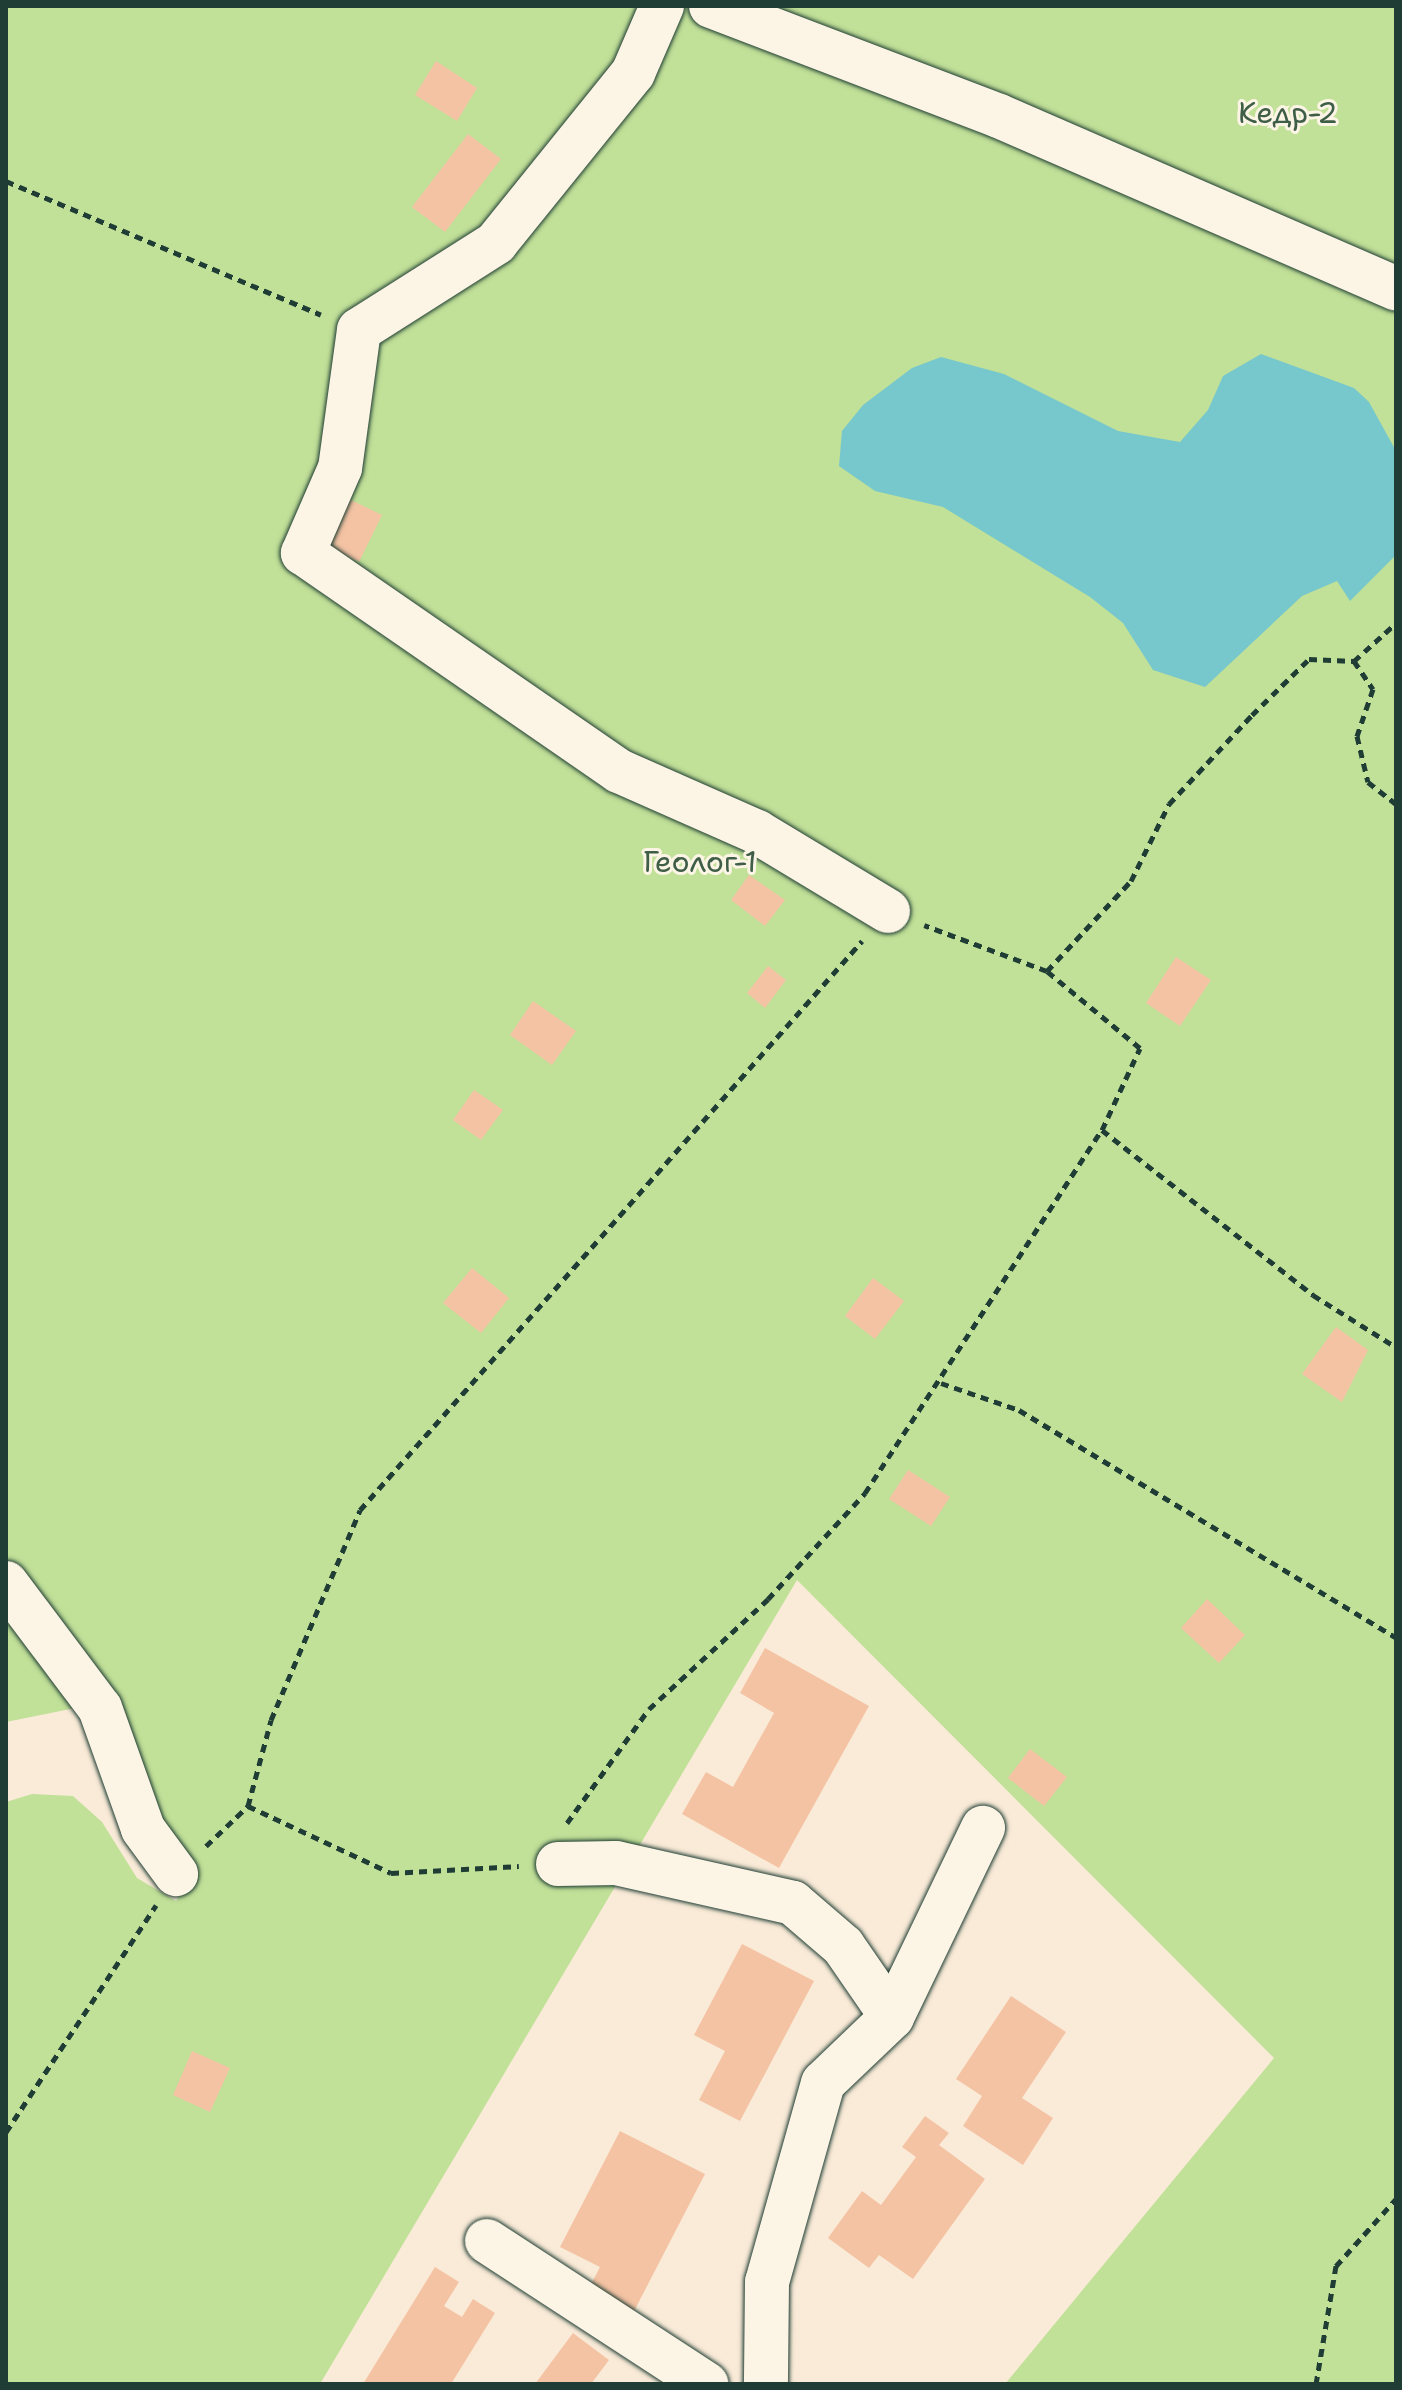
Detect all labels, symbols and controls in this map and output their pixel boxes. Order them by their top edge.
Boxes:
park label: Кедр-2 [1238,95,1338,131]
park label: Геолог-1 [643,844,757,880]

